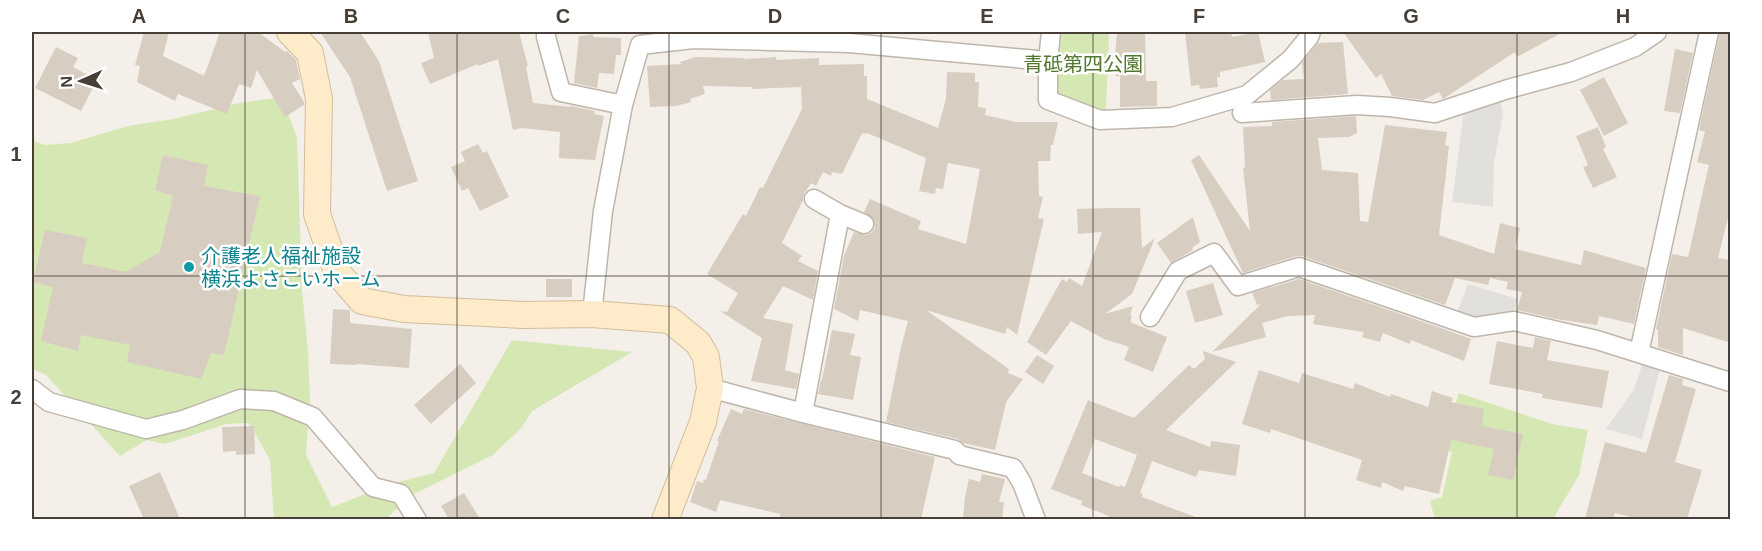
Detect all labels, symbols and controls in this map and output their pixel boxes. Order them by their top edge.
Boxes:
text: A [132,5,146,27]
text: B [344,5,358,27]
text: C [556,5,570,27]
text: D [768,5,782,27]
text: E [980,5,994,27]
text: F [1193,5,1205,27]
text: G [1403,5,1419,27]
text: H [1616,5,1630,27]
north arrow [51,51,111,111]
park label: 青砥第四公園 [1023,53,1143,75]
text: N [58,76,75,88]
text: 1 [10,143,22,165]
place label: 介護老人福祉施設 横浜よさこいホーム [201,245,380,290]
marker: 介護老人福祉施設 横浜よさこいホーム [182,260,196,274]
text: 2 [10,386,22,408]

